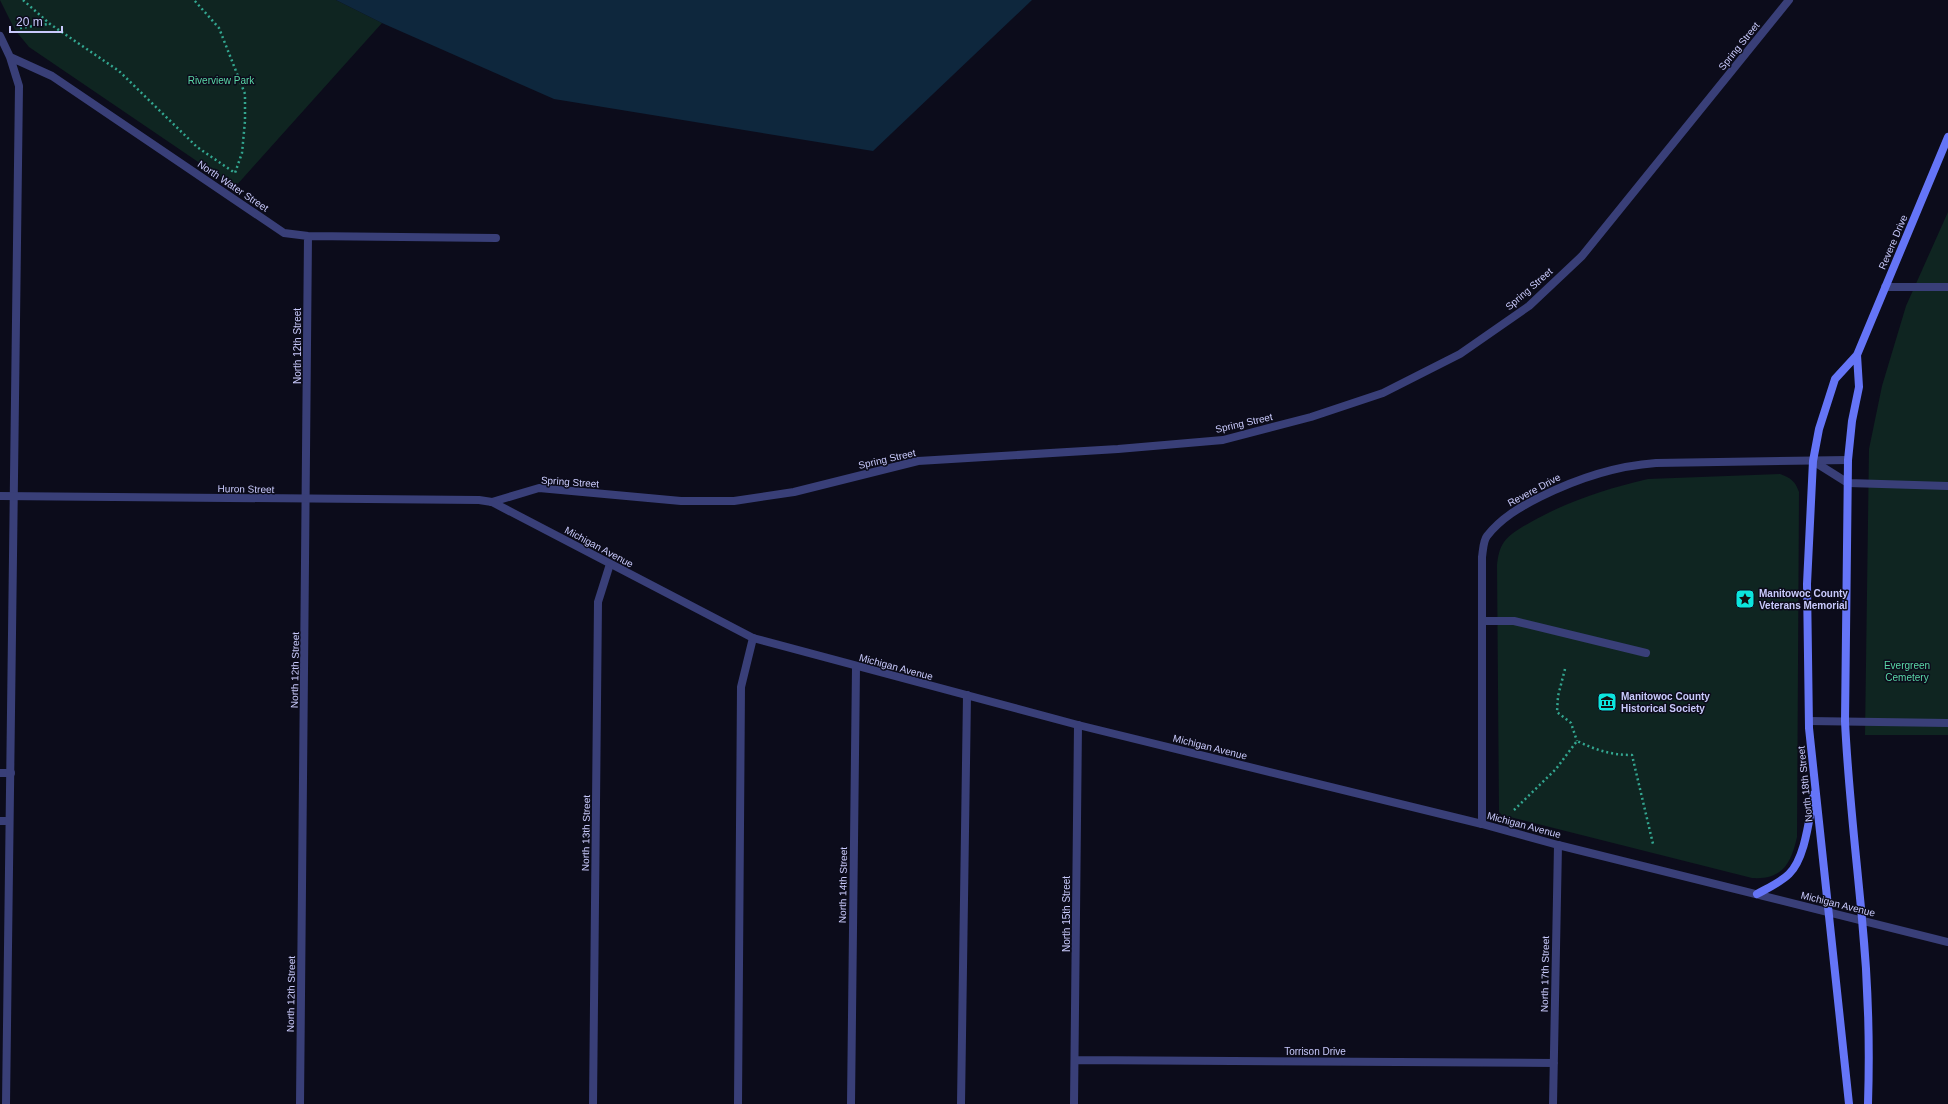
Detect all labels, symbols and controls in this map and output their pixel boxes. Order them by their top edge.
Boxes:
scale bar [10,8,62,34]
text: 20 m [16,15,43,29]
street label: Spring Street [1716,20,1762,72]
park label: Riverview Park [188,75,255,86]
street label: North Water Street [196,158,271,214]
street label: Revere Drive [1877,213,1910,271]
street label: Spring Street [1503,266,1555,312]
street label: North 12th Street [292,308,303,384]
street label: Spring Street [1214,411,1274,435]
street label: Spring Street [857,447,917,471]
street label: Revere Drive [1506,471,1563,509]
street label: Spring Street [540,474,600,490]
street label: Huron Street [218,483,275,495]
street label: Michigan Avenue [563,524,636,570]
place icon: Manitowoc County Veterans Memorial [1734,588,1756,610]
place label: Manitowoc County Veterans Memorial [1759,588,1848,611]
street label: North 12th Street [289,632,301,708]
street label: Michigan Avenue [858,652,935,682]
park label: Evergreen Cemetery [1884,660,1930,683]
museum icon: Manitowoc County Historical Society [1596,691,1618,713]
place label: Manitowoc County Historical Society [1621,691,1710,714]
street label: Michigan Avenue [1172,732,1249,762]
street label: North 18th Street [1796,745,1814,822]
street label: North 13th Street [580,795,592,871]
street label: Michigan Avenue [1486,810,1563,840]
street label: North 14th Street [837,847,849,923]
street label: North 15th Street [1061,876,1072,952]
street label: Michigan Avenue [1800,889,1877,919]
street label: North 17th Street [1539,936,1551,1012]
street label: North 12th Street [285,956,297,1032]
street label: Torrison Drive [1284,1046,1346,1057]

